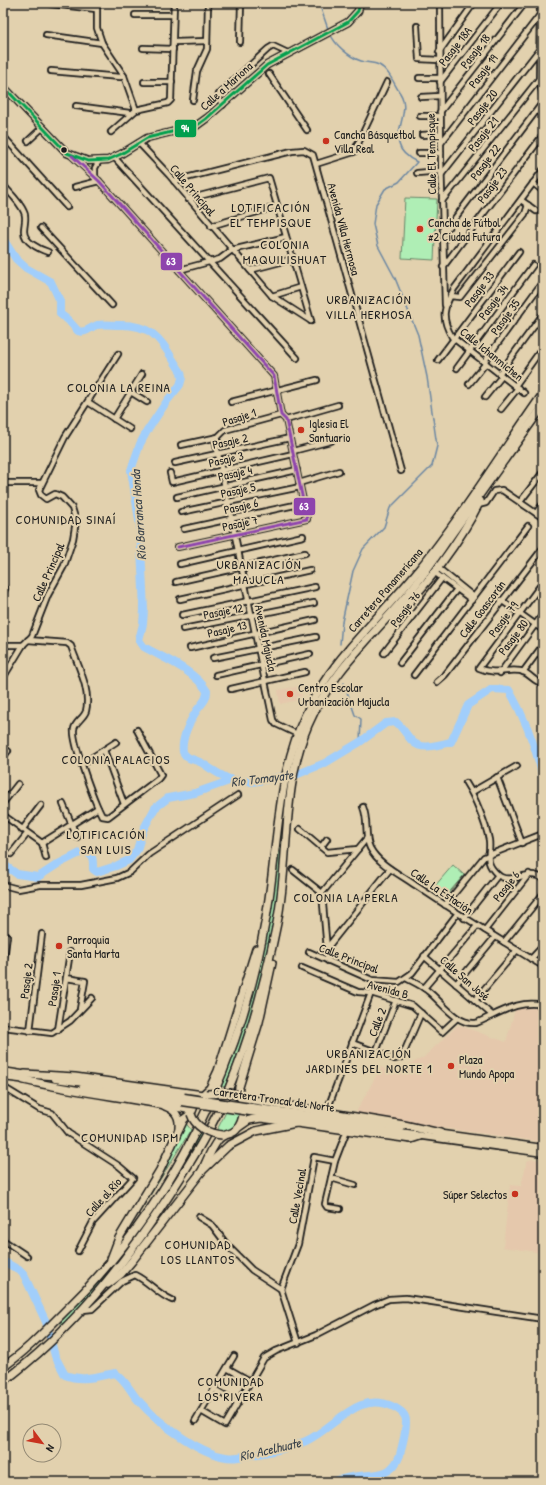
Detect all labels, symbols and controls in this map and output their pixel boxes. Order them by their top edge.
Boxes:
street label: Pasaje 18A [435,24,475,68]
street label: Pasaje 18 [457,31,493,71]
street label: Pasaje 19 [464,50,502,92]
street label: Calle a Mariona [196,58,256,114]
street label: Pasaje 20 [463,86,501,128]
street label: Calle El Tempisque [422,113,440,195]
street label: Pasaje 21 [464,113,502,155]
line badge: 94 [174,119,197,138]
text: 94 [181,121,189,135]
place label: Cancha Básquetbol Villa Real [334,126,416,157]
marker: Cancha Básquetbol Villa Real [321,136,331,146]
street label: Pasaje 22 [466,140,504,184]
unlabelled marker [59,145,69,155]
street label: Calle Principal [166,160,220,220]
street label: Pasaje 23 [473,163,511,207]
street label: Avenida Villa Hermosa [323,181,365,277]
district label: LOTIFICACIÓN EL TEMPISQUE [230,198,312,231]
place label: Cancha de Fútbol #2 Ciudad Futura [428,214,501,245]
marker: Cancha de Fútbol #2 Ciudad Futura [415,224,425,234]
district label: COLONIA MAQUILISHUAT [243,235,327,268]
line badge: 63 [160,252,183,271]
text: 63 [166,254,176,268]
street label: Pasaje 33 [460,268,498,310]
street label: Pasaje 34 [474,281,512,323]
district label: URBANIZACIÓN VILLA HERMOSA [325,290,413,323]
street label: Pasaje 35 [486,296,524,338]
street label: Calle Ichanmichen [457,323,527,385]
district label: COLONIA LA REINA [67,378,171,396]
street label: Pasaje 1 [220,404,258,430]
place label: Iglesia El Santuario [309,415,351,446]
marker: Iglesia El Santuario [296,425,306,435]
street label: Pasaje 2 [211,429,250,453]
street label: Pasaje 3 [207,447,245,471]
street label: Pasaje 4 [216,461,254,485]
water label: Río Barranca Honda [126,467,150,561]
street label: Pasaje 5 [219,478,257,502]
street label: Pasaje 6 [222,494,260,518]
line badge: 63 [293,497,316,516]
text: 63 [299,499,309,513]
district label: COMUNIDAD SINAÍ [15,510,117,528]
street label: Pasaje 7 [221,511,259,535]
street label: Calle Principal [27,539,69,604]
street label: Carretera Panamericana [344,544,427,636]
district label: URBANIZACIÓN MAJUCLA [216,555,302,588]
street label: Calle Goascorán [455,577,509,641]
street label: Pasaje 76 [386,587,424,630]
street label: Pasaje 79 [484,597,522,640]
street label: Pasaje 12 [202,599,245,623]
street label: Avenida Majucla [251,603,281,673]
street label: Pasaje 13 [206,616,248,642]
street label: Pasaje 80 [494,616,532,658]
place label: Centro Escolar Urbanización Majucla [298,679,389,710]
marker: Centro Escolar Urbanización Majucla [285,689,295,699]
district label: COLONIA PALACIOS [62,750,170,768]
water label: Río Tomayate [230,765,295,791]
district label: LOTIFICACIÓN SAN LUIS [67,825,145,858]
street label: Calle La Estación [407,864,477,918]
street label: Pasaje 6 [489,867,524,905]
district label: COLONIA LA PERLA [294,888,398,906]
place label: Parroquia Santa Marta [67,931,120,962]
street label: Calle Principal [317,939,382,977]
marker: Parroquia Santa Marta [54,941,64,951]
street label: Calle San José [436,952,494,1005]
street label: Pasaje 2 [15,962,37,1000]
street label: Pasaje 1 [43,971,65,1007]
street label: Avenida B [366,975,410,1003]
street label: Calle 2 [364,1005,390,1039]
district label: URBANIZACIÓN JARDINES DEL NORTE 1 [305,1044,433,1077]
place label: Plaza Mundo Apopa [459,1051,515,1082]
marker: Plaza Mundo Apopa [446,1061,456,1071]
street label: Carretera Troncal del Norte [212,1082,336,1116]
district label: COMUNIDAD ISPM [81,1128,179,1146]
street label: Calle Vecinal [284,1166,310,1225]
street label: Calle al Río [81,1174,125,1220]
place label: Súper Selectos [443,1186,507,1203]
marker: Súper Selectos [510,1189,520,1199]
district label: COMUNIDAD LOS LLANTOS [161,1235,235,1268]
district label: COMUNIDAD LOS RIVERA [198,1372,264,1405]
north arrow [22,1423,62,1463]
water label: Río Acelhuate [238,1433,303,1465]
text: N [43,1442,58,1455]

